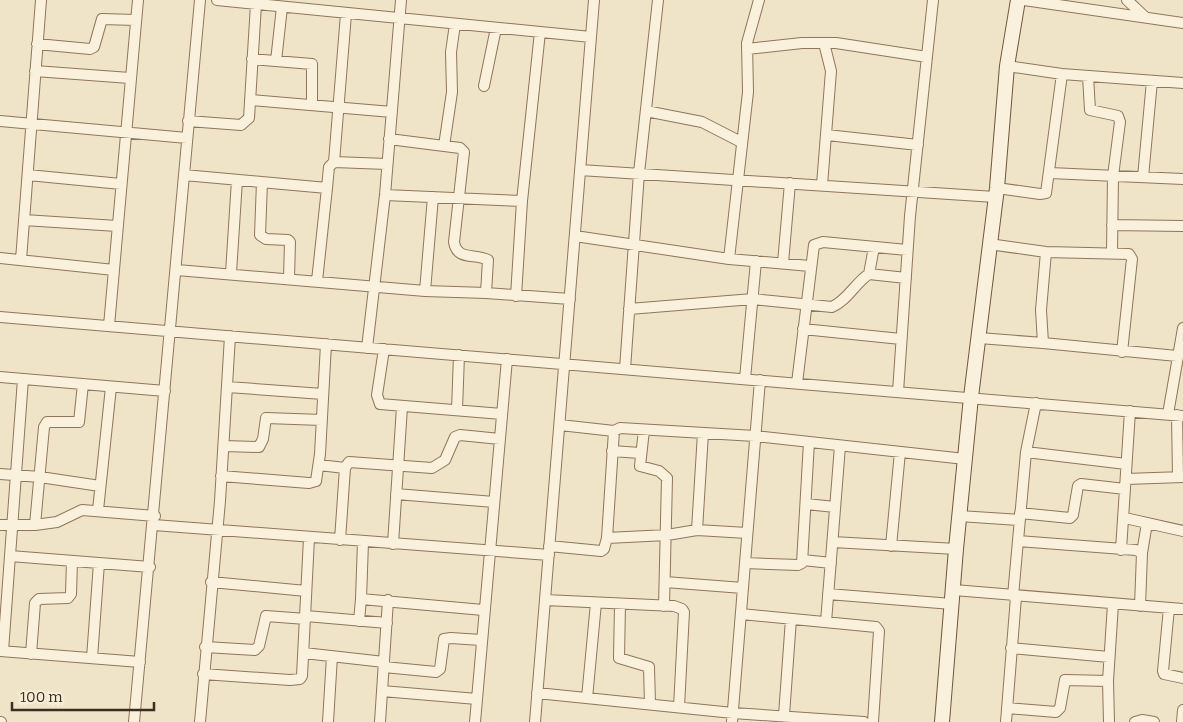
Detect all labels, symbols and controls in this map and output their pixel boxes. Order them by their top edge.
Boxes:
scale bar [12,680,155,712]
text: 100 m [20,688,63,706]

